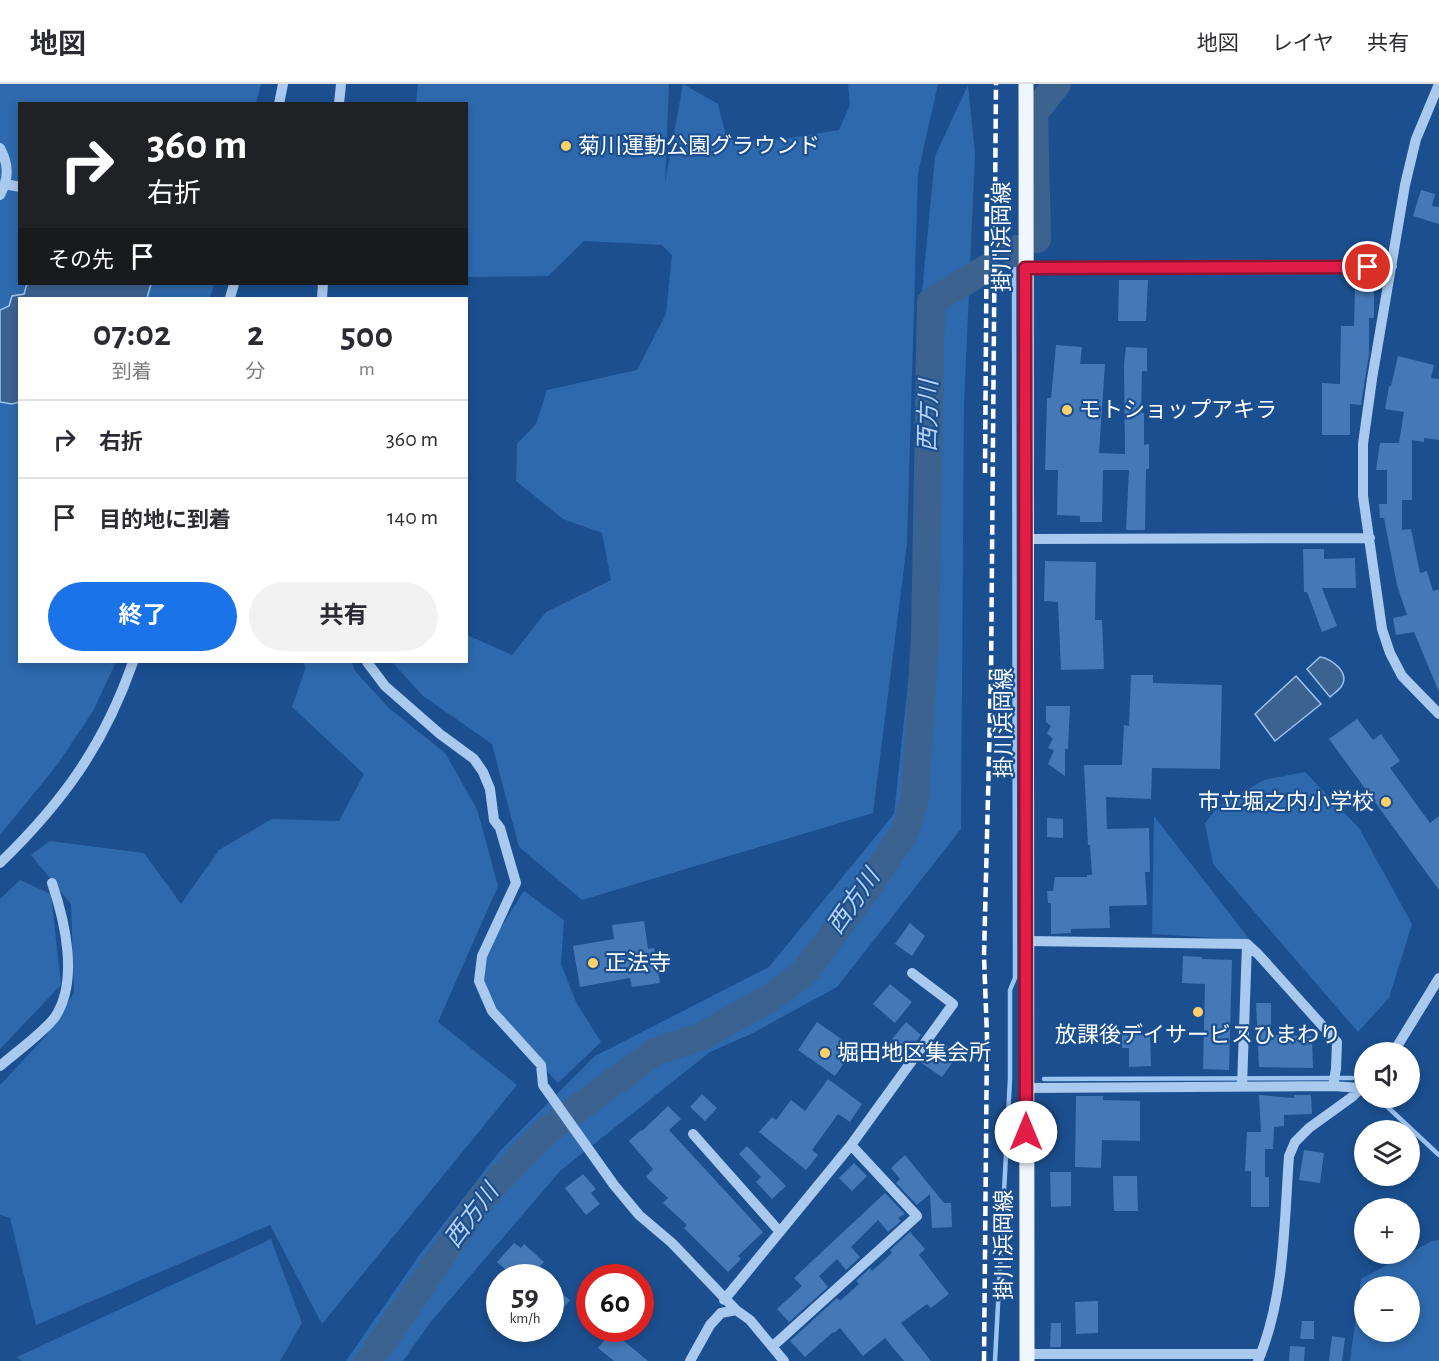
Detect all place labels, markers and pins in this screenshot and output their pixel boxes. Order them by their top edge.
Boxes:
place label: 菊川運動公園グラウンド [578,134,820,157]
marker: 菊川運動公園グラウンド [559,139,573,153]
pin [1342,241,1393,292]
place label: モトショップアキラ [1079,398,1277,421]
marker: モトショップアキラ [1060,403,1074,417]
place label: 市立堀之内小学校 [1198,790,1374,813]
marker: 市立堀之内小学校 [1379,795,1393,809]
place label: 正法寺 [605,951,671,974]
marker: 正法寺 [586,956,600,970]
marker: 放課後デイサービスひまわり [1191,1005,1205,1019]
place label: 放課後デイサービスひまわり [1055,1023,1341,1046]
place label: 堀田地区集会所 [837,1041,991,1064]
marker: 堀田地区集会所 [818,1046,832,1060]

